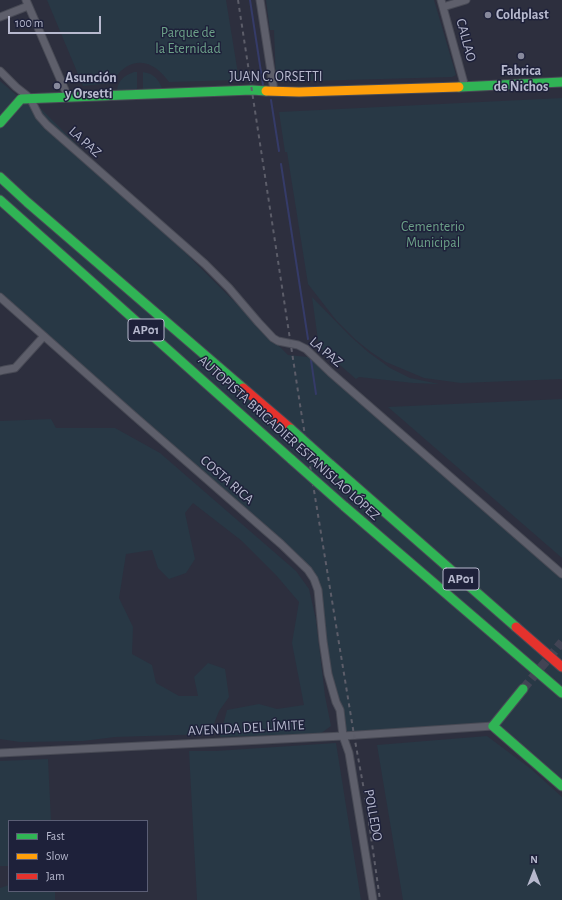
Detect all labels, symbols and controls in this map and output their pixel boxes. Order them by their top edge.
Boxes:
place label: Coldplast [496,7,549,23]
scale bar [10,8,103,34]
marker: Coldplast [483,10,493,20]
text: 100 m [15,17,43,29]
street label: CALLAO [452,17,480,63]
park label: Parque de la Eternidad [155,25,221,58]
marker: Fabrica de Nichos [516,51,526,61]
place label: Fabrica de Nichos [494,63,548,96]
street label: JUAN C. ORSETTI [229,69,323,85]
place label: Asunción y Orsetti [65,70,117,102]
marker: Asunción y Orsetti [52,81,62,91]
street label: LA PAZ [65,123,105,161]
park label: Cementerio Municipal [401,219,465,252]
road number: AP01 [128,319,164,341]
street label: LA PAZ [306,333,346,371]
street label: AUTOPISTA BRIGADIER ESTANISLAO LÓPEZ [195,352,383,524]
street label: COSTA RICA [197,452,257,508]
road number: AP01 [443,568,479,590]
street label: AVENIDA DEL LÍMITE [187,717,305,739]
street label: POLLEDO [360,788,386,842]
legend [8,820,148,892]
text: Fast [46,830,65,842]
text: Slow [46,850,68,862]
north arrow [514,852,554,892]
text: N [530,854,538,865]
text: Jam [46,870,65,882]

